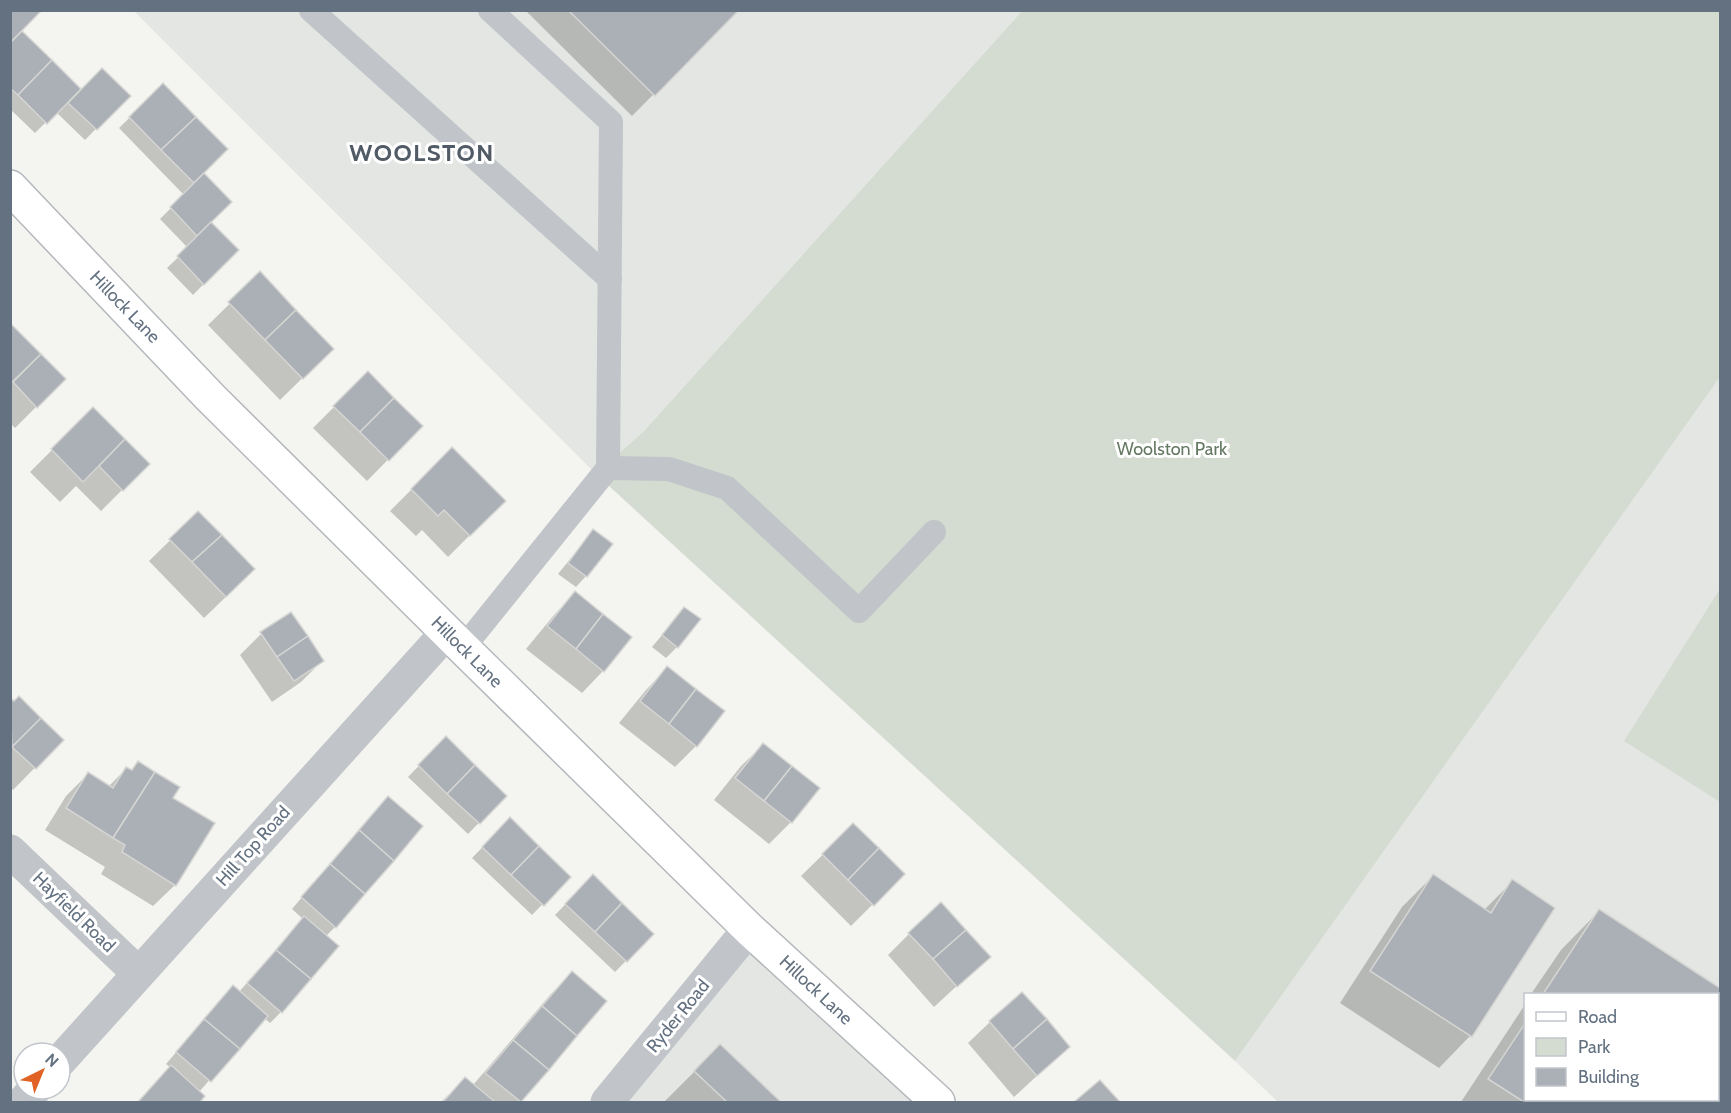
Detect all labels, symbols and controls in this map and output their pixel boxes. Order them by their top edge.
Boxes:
district label: WOOLSTON [349,138,495,167]
street label: Hillock Lane [85,266,165,348]
park label: Woolston Park [1117,438,1228,460]
street label: Hillock Lane [427,612,507,692]
street label: Hill Top Road [211,801,295,891]
street label: Hayfield Road [28,867,120,957]
street label: Hillock Lane [775,951,857,1029]
street label: Ryder Road [642,975,714,1057]
legend [1524,993,1719,1101]
text: Road [1578,1006,1617,1028]
text: Park [1578,1036,1611,1058]
north arrow [12,1041,72,1101]
text: N [41,1050,63,1071]
text: Building [1578,1066,1640,1088]

